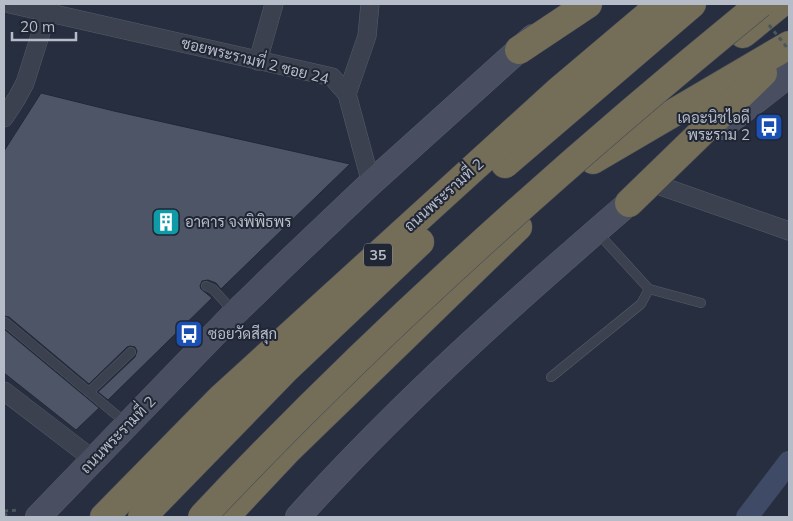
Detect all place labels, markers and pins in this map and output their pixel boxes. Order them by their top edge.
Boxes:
place label: เดอะนิชไอดี พระราม 2 [677,108,750,144]
bus stop icon: เดอะนิชไอดี พระราม 2 [754,112,784,142]
building icon: อาคาร จงพิพิธพร [151,207,181,237]
place label: อาคาร จงพิพิธพร [185,212,292,231]
bus stop icon: ซอยวัดสีสุก [174,319,204,349]
place label: ซอยวัดสีสุก [208,324,277,345]

